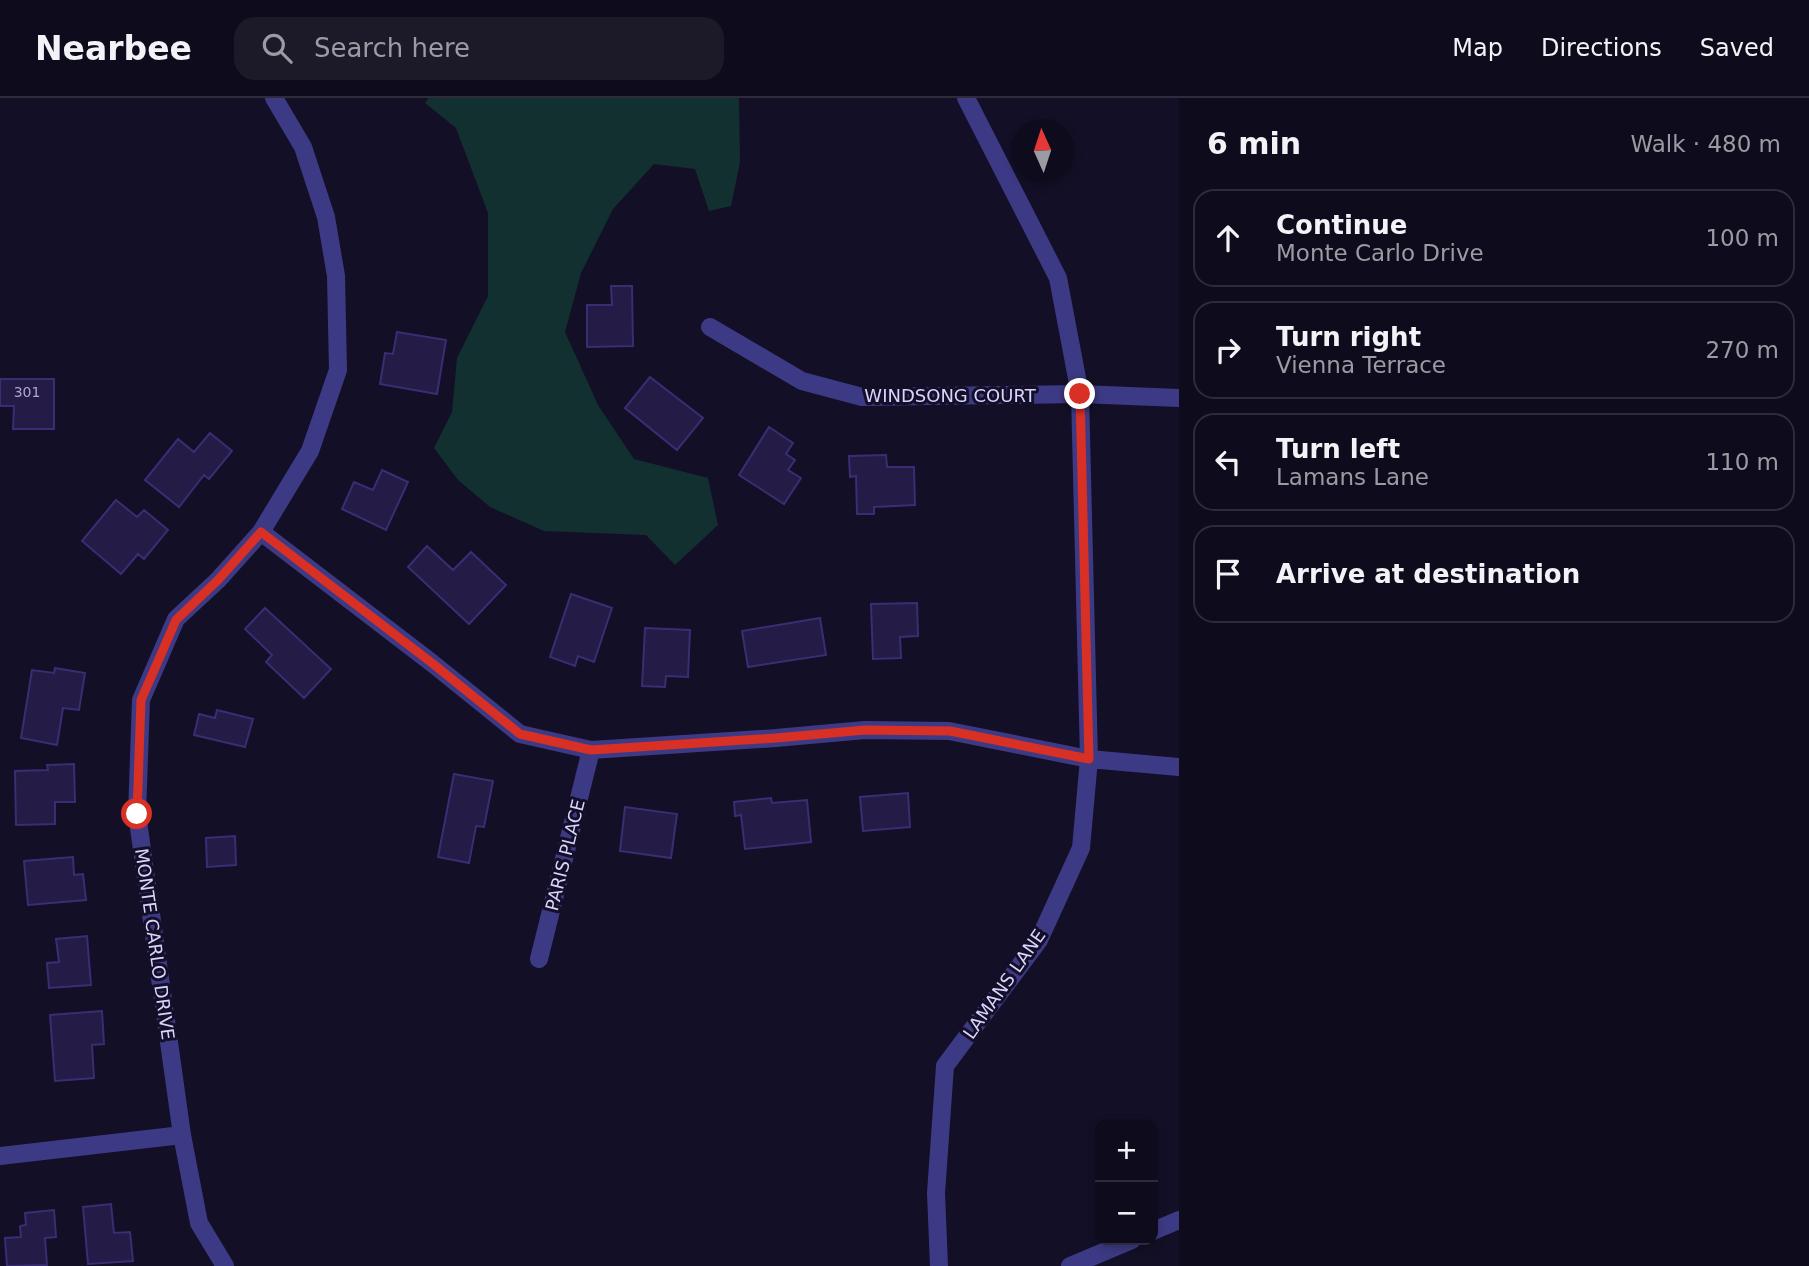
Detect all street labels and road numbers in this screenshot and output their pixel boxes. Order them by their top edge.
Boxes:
street label: WINDSONG COURT [864,385,1037,406]
street label: PARIS PLACE [541,797,589,913]
street label: MONTE CARLO DRIVE [131,847,179,1041]
street label: LAMANS LANE [958,925,1050,1043]

